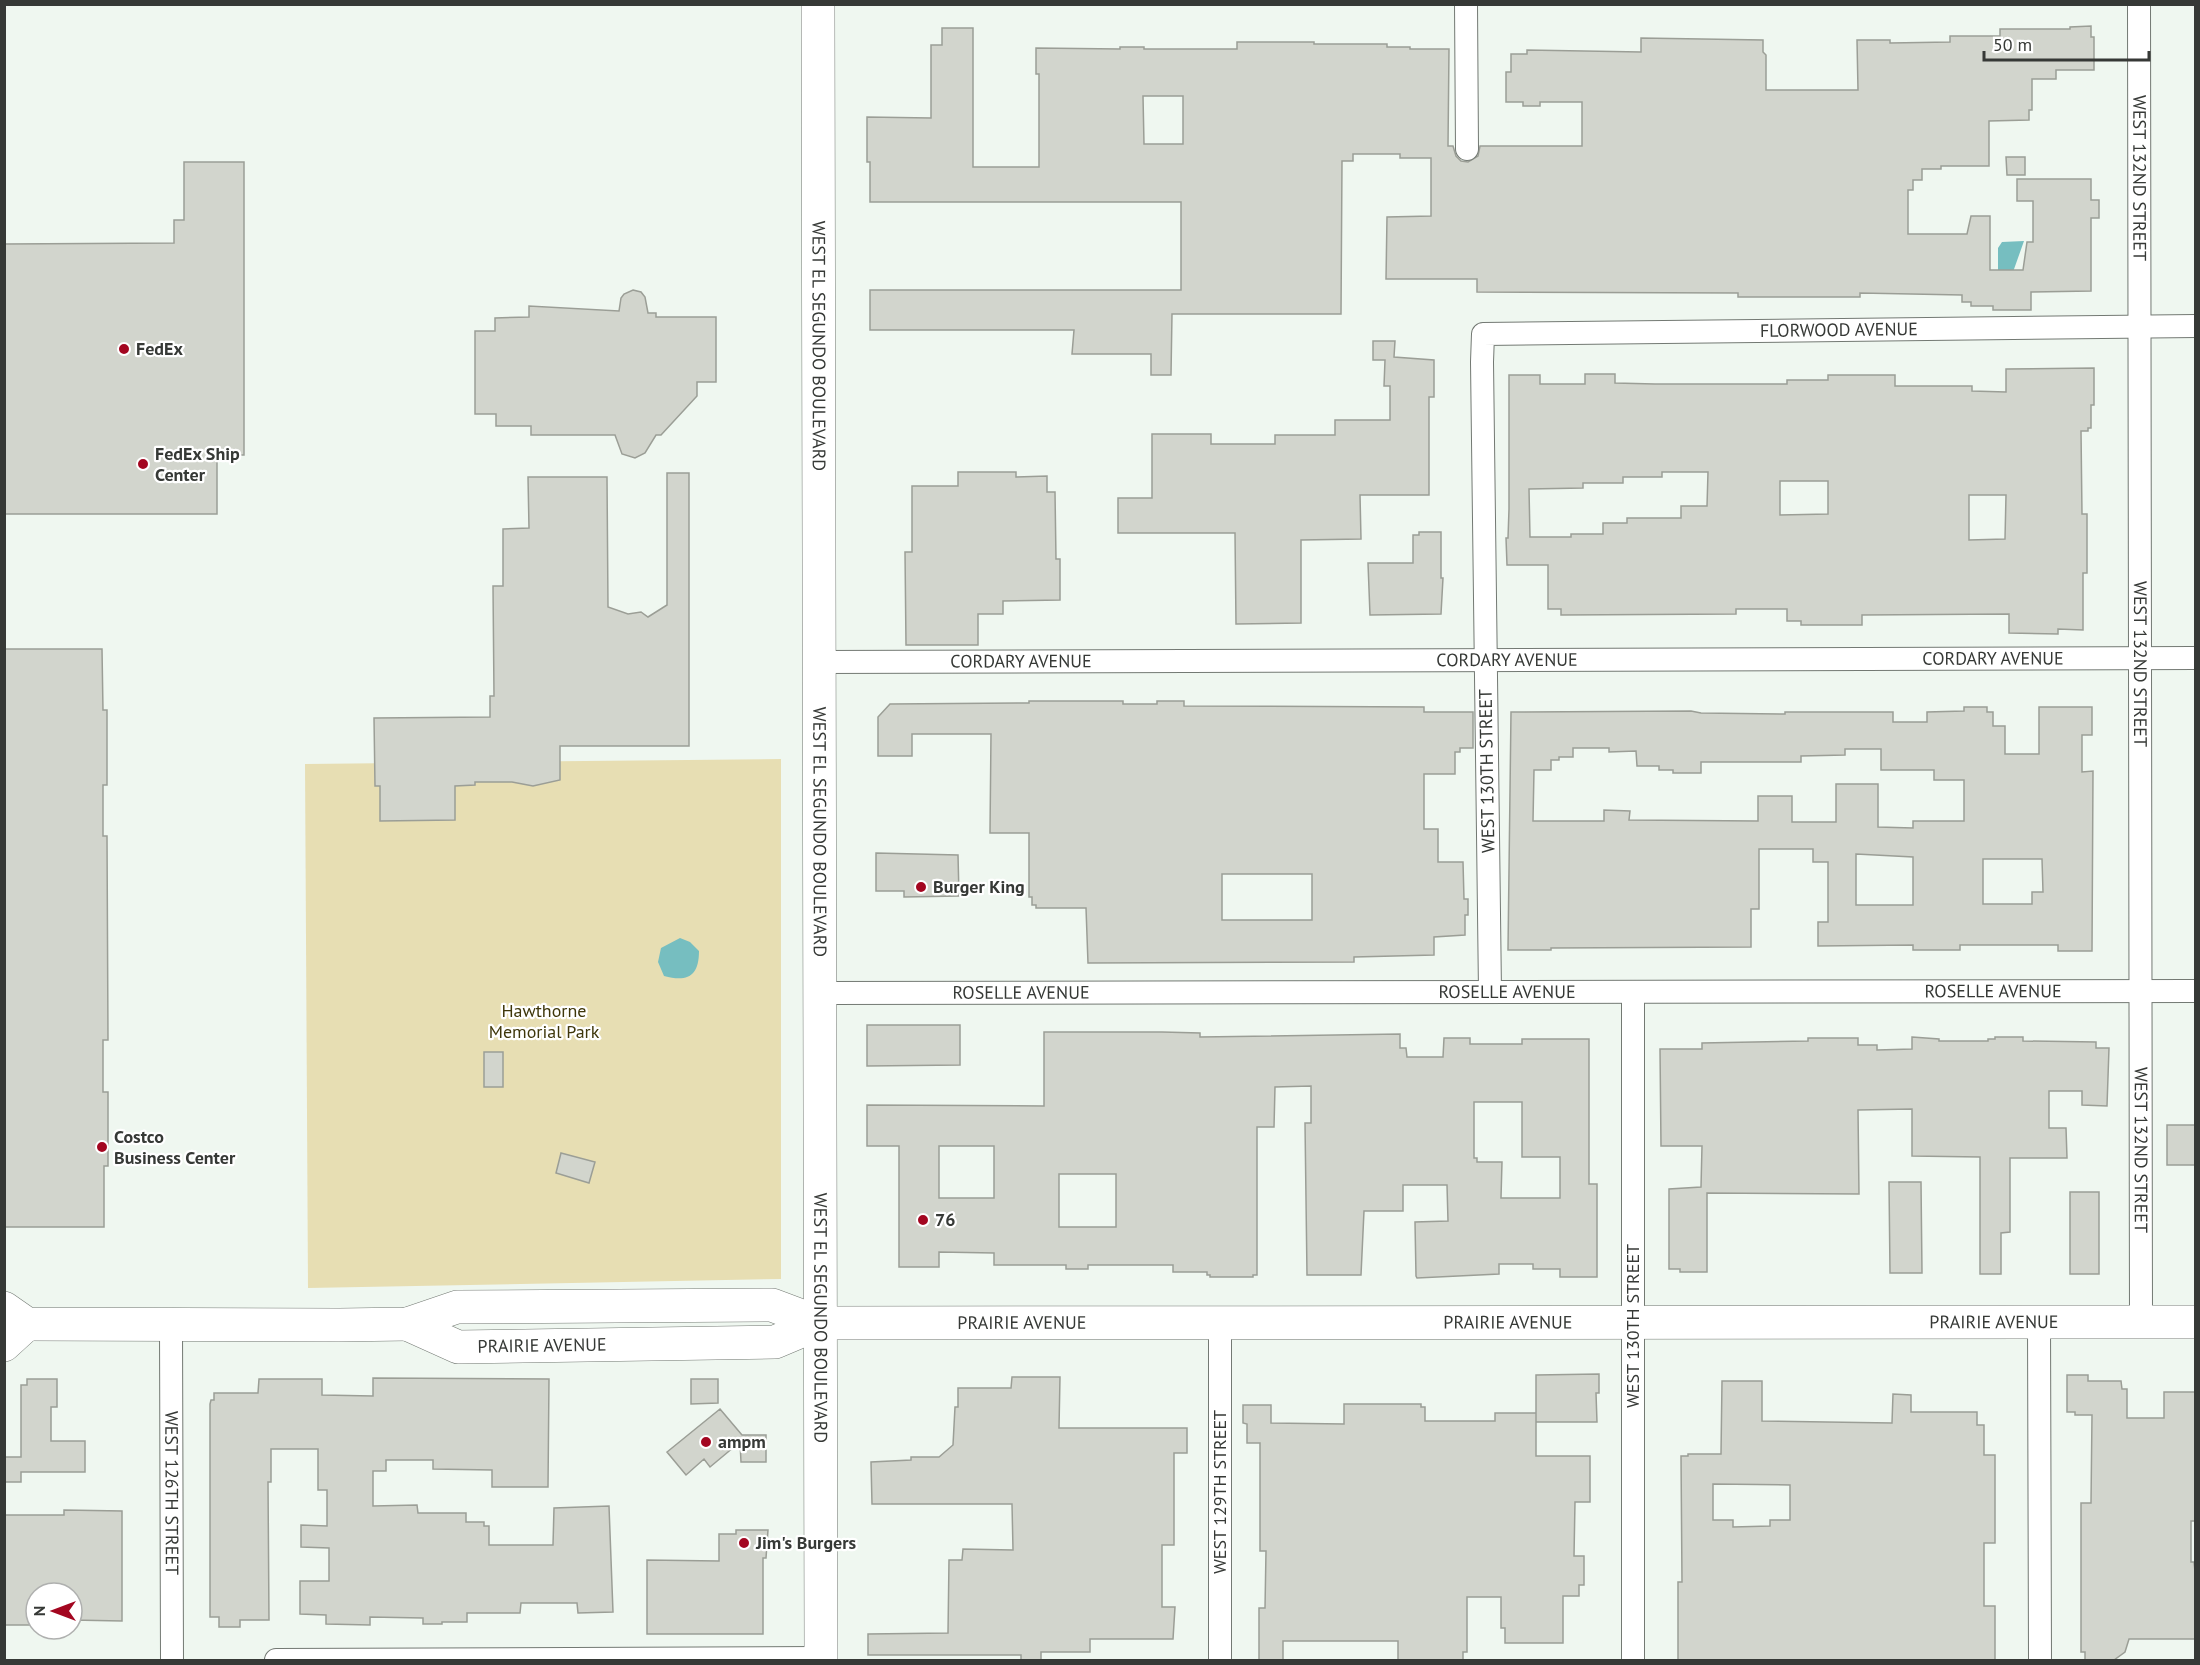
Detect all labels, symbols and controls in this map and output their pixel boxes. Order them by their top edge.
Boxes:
scale bar [1984,24,2149,62]
text: 50 m [1993,33,2032,56]
street label: WEST 132ND STREET [2128,95,2151,261]
street label: WEST EL SEGUNDO BOULEVARD [807,221,831,471]
street label: FLORWOOD AVENUE [1760,317,1918,342]
place label: FedEx [136,337,183,360]
marker: FedEx [117,342,131,356]
place label: FedEx Ship Center [155,442,240,486]
marker: FedEx Ship Center [136,457,150,471]
street label: WEST 132ND STREET [2129,581,2152,747]
street label: CORDARY AVENUE [1922,646,2064,670]
street label: CORDARY AVENUE [1436,648,1578,671]
street label: CORDARY AVENUE [950,649,1092,673]
street label: WEST 130TH STREET [1474,689,1499,853]
street label: WEST EL SEGUNDO BOULEVARD [808,707,832,957]
place label: Burger King [933,875,1025,898]
marker: Burger King [914,880,928,894]
street label: ROSELLE AVENUE [1924,979,2062,1002]
street label: ROSELLE AVENUE [1438,980,1576,1003]
street label: ROSELLE AVENUE [952,981,1090,1004]
park label: Hawthorne Memorial Park [489,999,600,1043]
street label: WEST 132ND STREET [2130,1067,2153,1233]
place label: Costco Business Center [114,1125,236,1169]
marker: Costco Business Center [95,1140,109,1154]
street label: WEST EL SEGUNDO BOULEVARD [809,1193,833,1443]
place label: 76 [935,1208,955,1231]
marker: 76 [916,1213,930,1227]
street label: WEST 130TH STREET [1621,1244,1644,1408]
street label: PRAIRIE AVENUE [1443,1310,1572,1334]
street label: PRAIRIE AVENUE [1929,1310,2058,1333]
street label: PRAIRIE AVENUE [957,1311,1086,1334]
street label: PRAIRIE AVENUE [477,1333,607,1358]
street label: WEST 129TH STREET [1208,1410,1231,1574]
street label: WEST 126TH STREET [160,1411,184,1575]
place label: ampm [718,1430,766,1453]
marker: ampm [699,1435,713,1449]
place label: Jim's Burgers [755,1531,857,1554]
marker: Jim's Burgers [737,1536,751,1550]
north arrow [24,1581,84,1641]
text: N [29,1606,49,1616]

